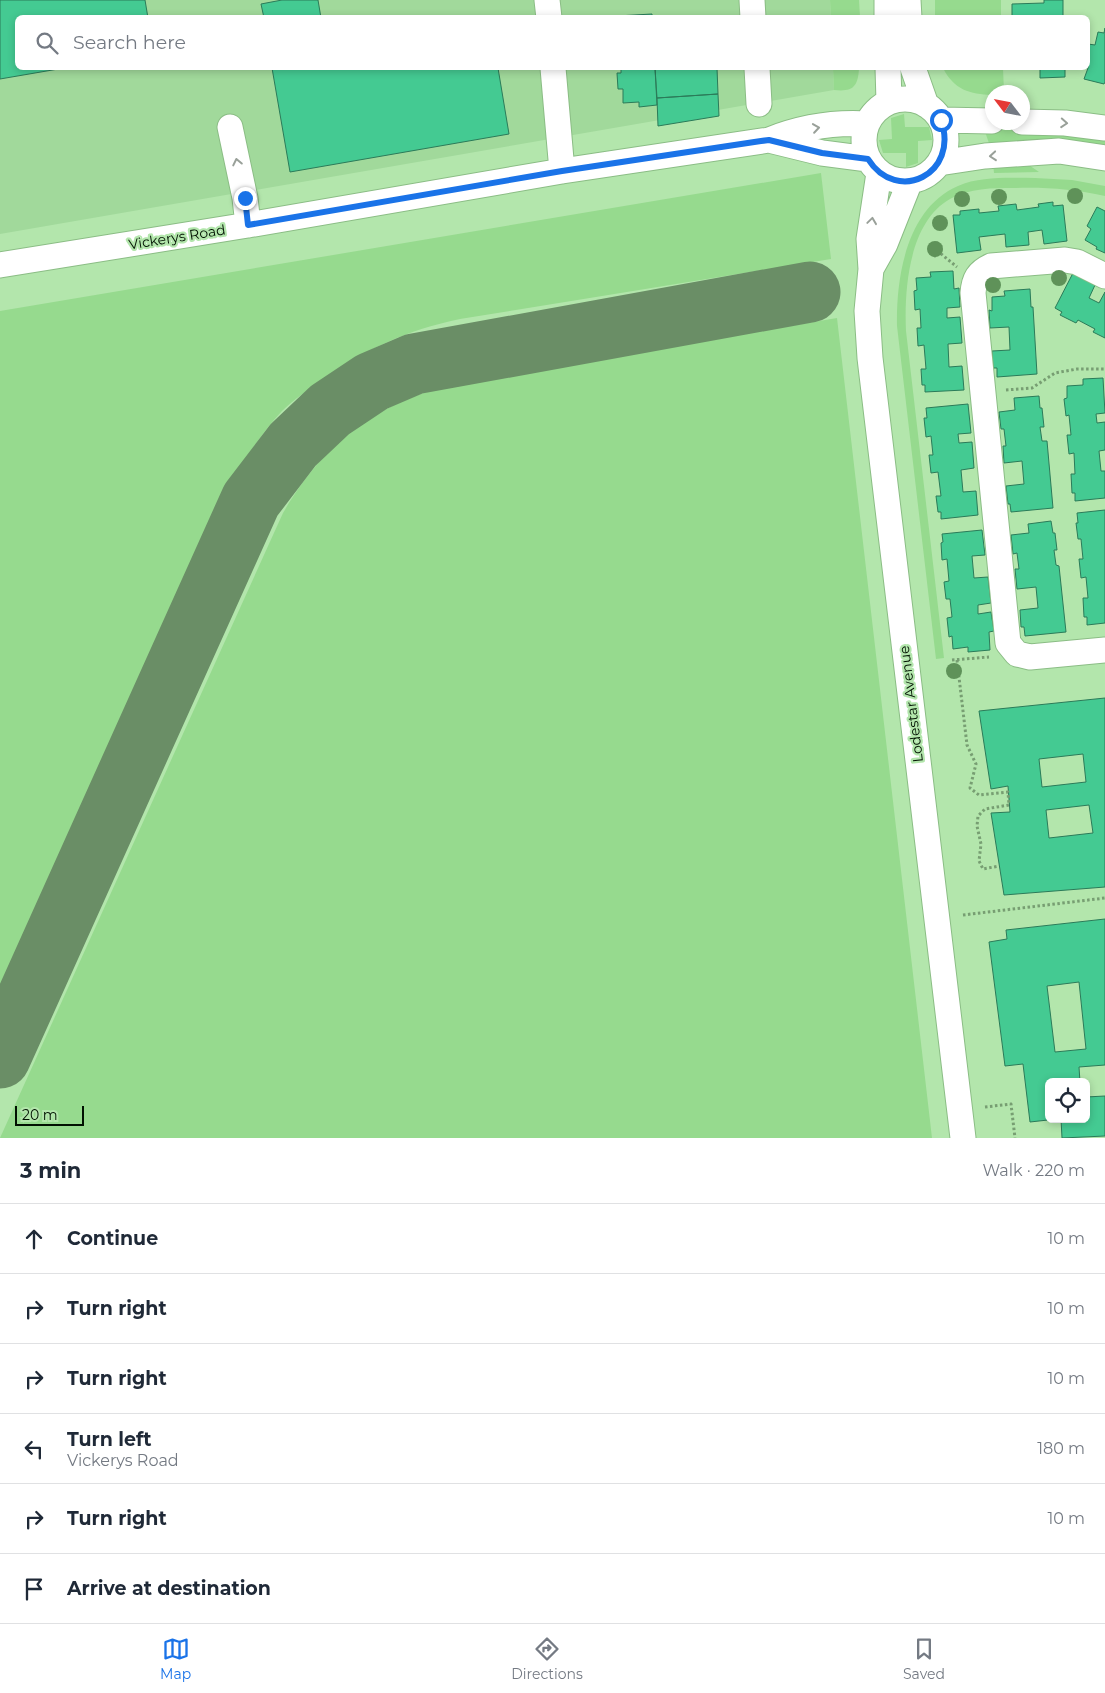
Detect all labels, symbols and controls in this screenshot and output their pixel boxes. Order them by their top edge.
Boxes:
search box [15,15,1090,70]
icon: search [33,29,61,57]
text: Search here [73,31,186,54]
north arrow [985,85,1030,130]
route start [930,109,953,132]
one-way arrow [1060,118,1068,129]
one-way arrow [812,123,820,134]
one-way arrow [988,150,996,161]
one-way arrow [233,158,243,167]
route end [234,187,257,210]
one-way arrow [866,216,876,225]
street label: Vickerys Road [127,220,227,254]
street label: Lodestar Avenue [895,645,927,763]
map controls [1045,1078,1090,1123]
button: locate [1045,1078,1090,1123]
scale bar [15,1103,84,1126]
text: 20 m [22,1106,58,1124]
text: 3 min [20,1158,81,1183]
text: Walk · 220 m [982,1161,1085,1180]
icon: ahead [20,1225,48,1253]
text: Continue [67,1227,158,1250]
text: 10 m [1047,1229,1085,1248]
icon: right [20,1295,48,1323]
text: Turn right [67,1297,167,1320]
text: 10 m [1047,1299,1085,1318]
icon: right [20,1365,48,1393]
text: Turn right [67,1367,167,1390]
text: 10 m [1047,1369,1085,1388]
text: Turn left [67,1428,152,1451]
icon: left [20,1435,48,1463]
text: 180 m [1037,1439,1085,1458]
text: Vickerys Road [67,1451,179,1470]
icon: right [20,1505,48,1533]
text: Turn right [67,1507,167,1530]
text: 10 m [1047,1509,1085,1528]
icon: arrive [20,1575,48,1603]
text: Arrive at destination [67,1577,271,1600]
tab: Map [160,1635,191,1683]
tab: Directions [511,1635,583,1683]
tab: Saved [903,1635,945,1683]

